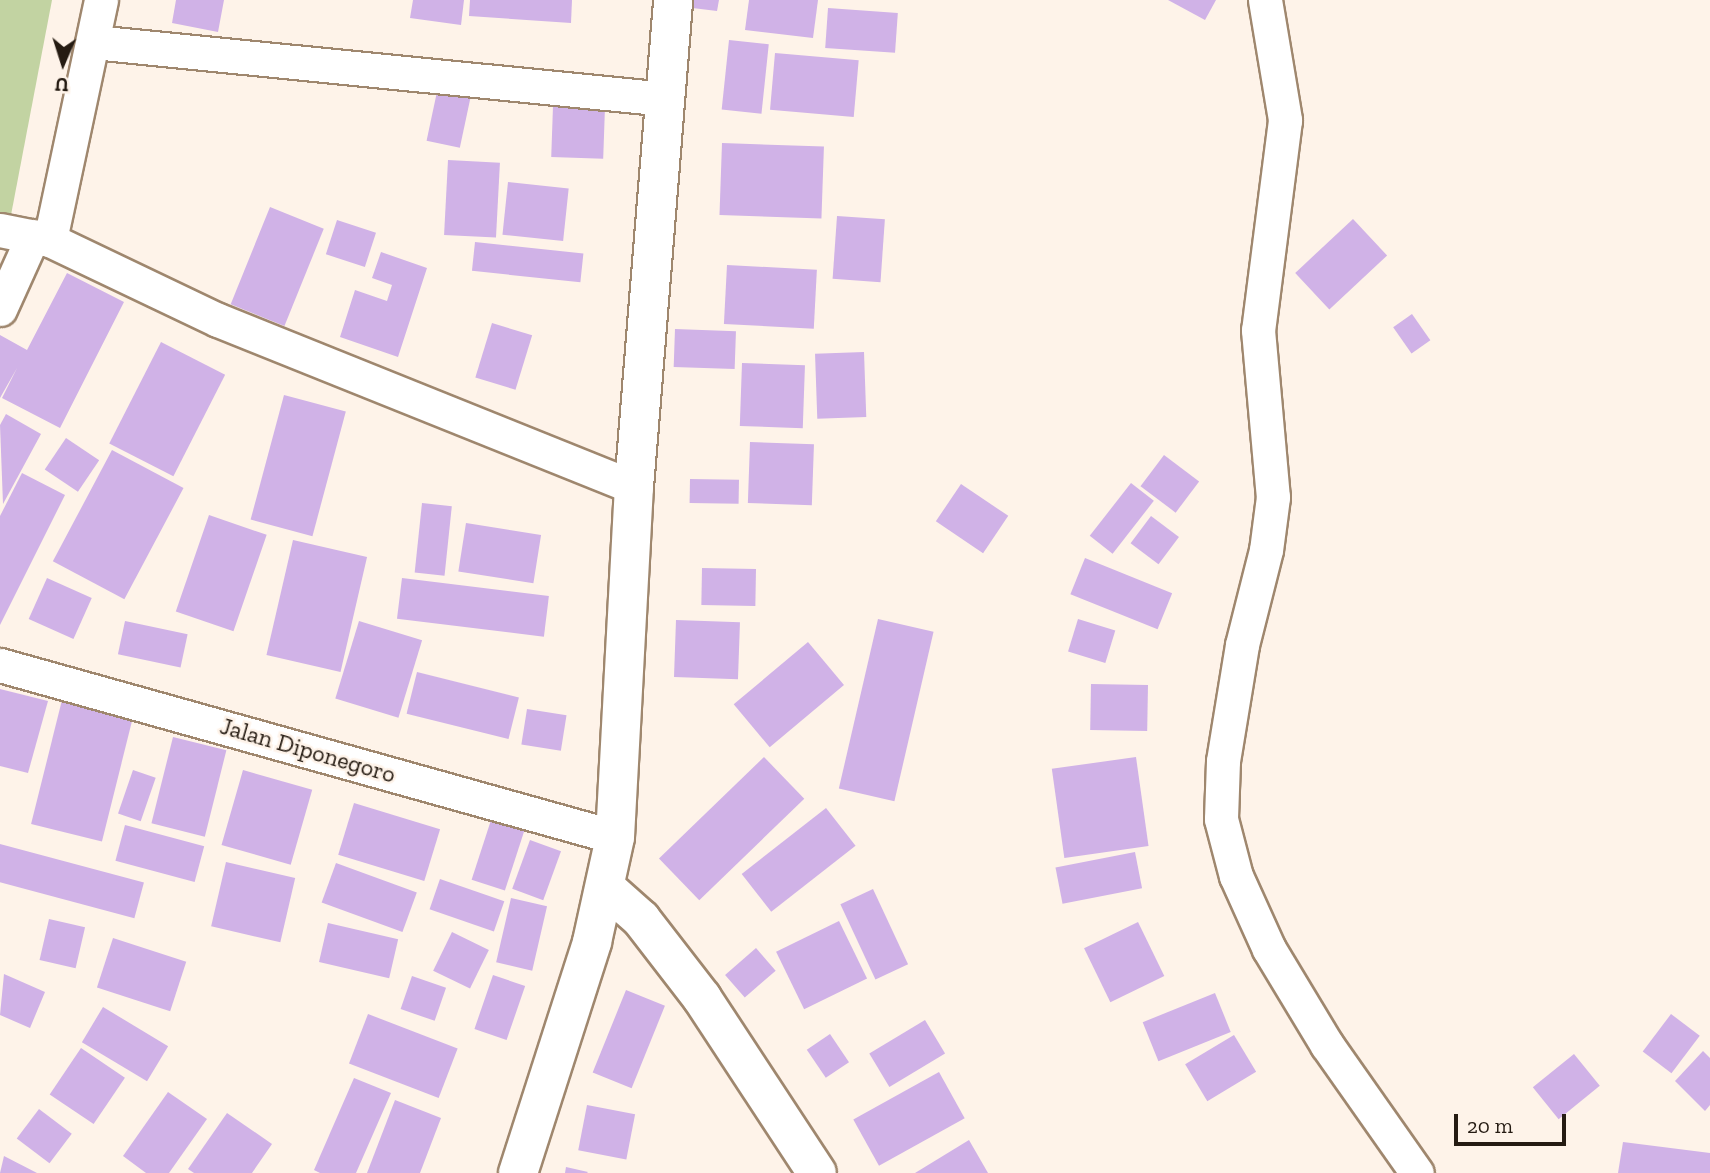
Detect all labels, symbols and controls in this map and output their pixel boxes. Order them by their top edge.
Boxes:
north arrow [28,28,98,98]
text: U [54,73,69,96]
street label: Jalan Diponegoro [217,711,399,789]
scale bar [1458,1100,1570,1144]
text: 20 m [1467,1113,1513,1138]

